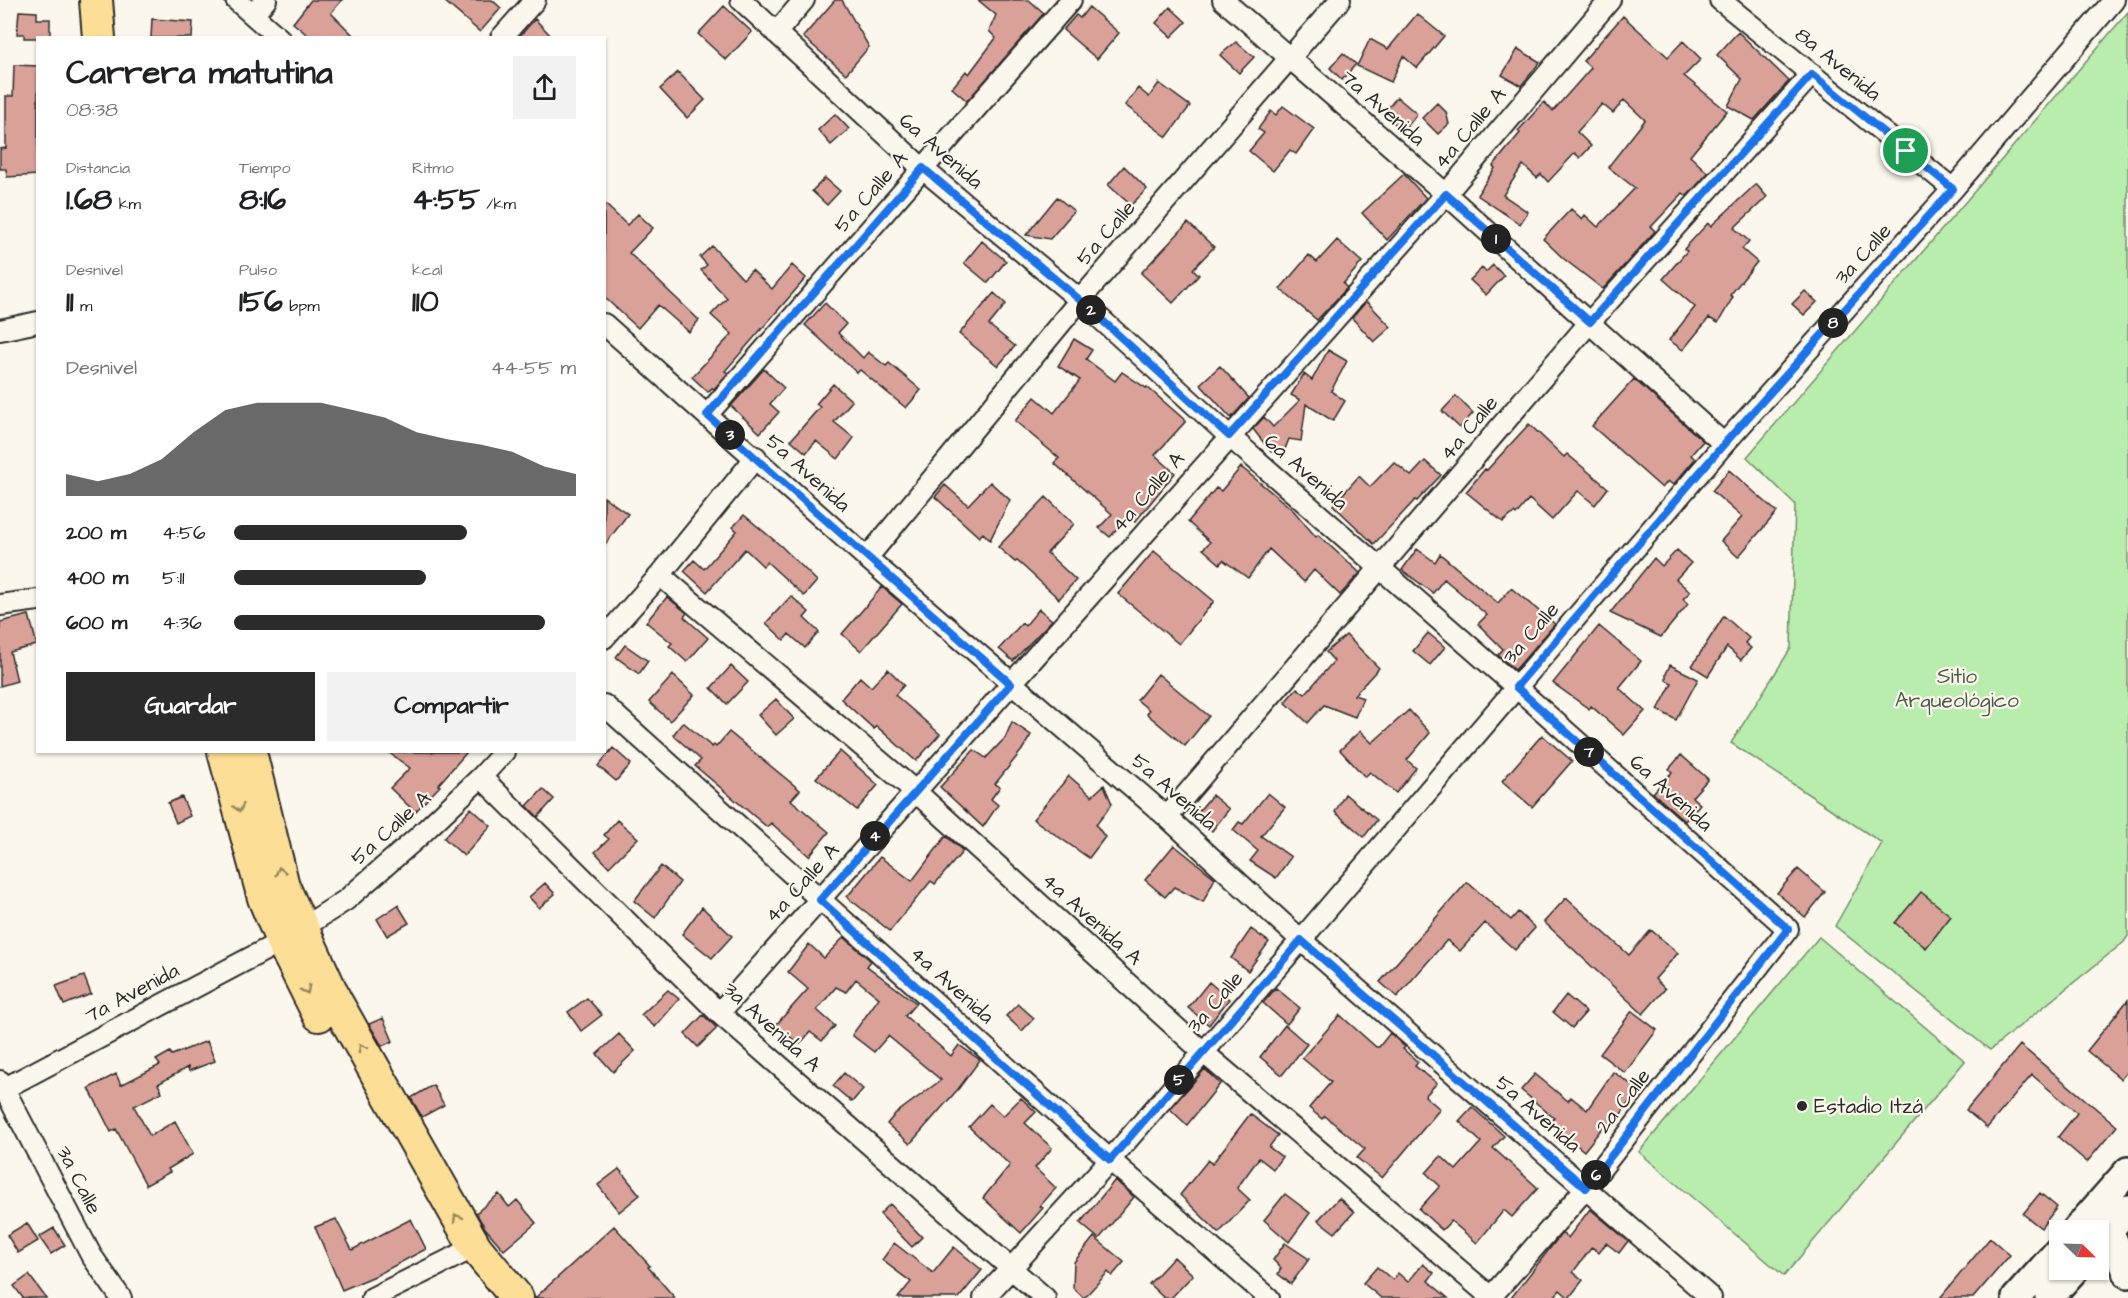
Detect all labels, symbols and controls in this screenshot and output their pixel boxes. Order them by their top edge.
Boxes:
street label: 8a Avenida [1789,20,1888,108]
text: Carrera matutina [66,50,333,96]
button: share [513,56,576,119]
street label: 7a Avenida [1335,63,1432,153]
street label: 4a Calle A [1427,80,1513,175]
text: 08:38 [66,96,118,124]
street label: 6a Avenida [893,106,990,196]
pin [1880,125,1931,176]
icon: arrive [1889,134,1922,167]
street label: 5a Calle A [827,145,915,239]
text: Distancia [66,157,130,179]
text: Tiempo [239,157,290,179]
text: Ritmo [412,157,454,179]
text: 1.68 [66,179,112,221]
text: 8:16 [239,179,286,221]
text: 4:55 [412,179,480,221]
text: km [112,193,141,215]
text: /km [480,193,516,215]
street label: 5a Calle [1070,194,1142,272]
street label: 3a Calle [1828,217,1898,291]
pin: 1 [1481,224,1511,254]
text: 1 [1495,228,1497,250]
text: Desnivel [66,259,123,281]
text: Pulso [239,259,277,281]
text: kcal [412,259,443,281]
text: 11 [66,281,74,323]
text: 156 [239,281,283,323]
text: 110 [412,281,439,323]
text: m [74,295,93,317]
text: bpm [283,295,320,317]
pin: 2 [1076,295,1106,325]
text: 2 [1086,299,1096,321]
pin: 8 [1818,308,1848,338]
text: 8 [1828,312,1838,334]
text: Desnivel [66,354,137,382]
text: 44–55 m [491,354,576,382]
street label: 4a Calle [1433,389,1505,467]
pin: 3 [715,420,745,450]
text: 3 [726,424,734,446]
street label: 5a Avenida [759,427,857,519]
street label: 6a Avenida [1258,427,1355,517]
street label: 4a Calle A [1105,445,1192,539]
text: 200 m [66,519,126,547]
text: 4:56 [162,519,206,547]
text: 400 m [66,564,128,592]
text: 5:11 [162,564,185,592]
street label: 3a Calle [1496,596,1566,670]
text: 600 m [66,609,127,637]
text: 4:36 [162,609,202,637]
park label: Sitio Arqueológico [1895,662,2019,717]
button: Guardar [66,672,315,741]
button: Compartir [327,672,576,741]
pin: 7 [1574,737,1604,767]
text: 7 [1584,741,1594,763]
street label: 5a Avenida [1125,747,1223,838]
street label: 6a Avenida [1623,748,1719,838]
street label: 5a Calle A [344,784,438,872]
one-way arrow [232,802,244,813]
pin: 4 [860,821,890,851]
text: 4 [870,825,880,847]
street label: 4a Calle A [758,836,846,929]
one-way arrow [274,866,287,876]
street label: 4a Avenida A [1035,866,1149,972]
street label: 4a Avenida [904,939,1001,1031]
street label: 7a Avenida [80,956,184,1030]
street label: 3a Calle [1180,965,1250,1039]
street label: 3a Avenida A [717,975,828,1079]
one-way arrow [299,984,311,995]
one-way arrow [357,1043,369,1054]
street label: 2a Calle [1589,1063,1657,1139]
pin: 5 [1164,1065,1194,1095]
text: 5 [1173,1069,1185,1091]
street label: 5a Avenida [1489,1069,1587,1160]
place label: Estadio Itzá [1814,1092,1923,1121]
marker: Estadio Itzá [1795,1099,1809,1113]
street label: 3a Calle [49,1141,109,1219]
pin: 6 [1581,1160,1611,1190]
text: 6 [1591,1164,1601,1186]
one-way arrow [453,1213,465,1224]
north arrow [2049,1220,2109,1280]
map controls [2049,1220,2109,1280]

